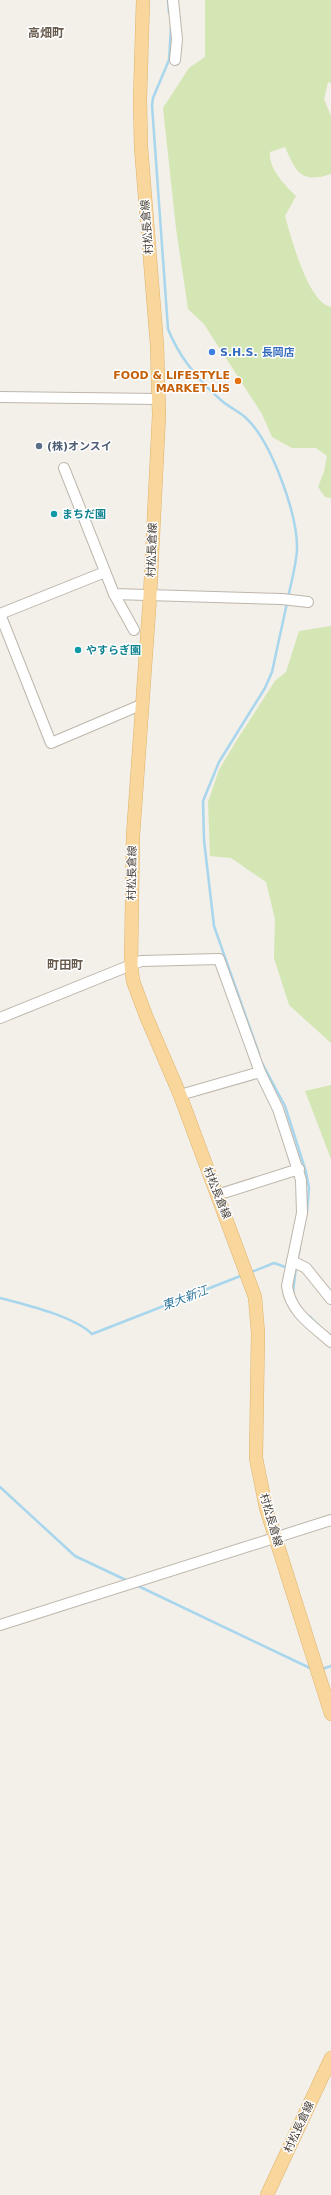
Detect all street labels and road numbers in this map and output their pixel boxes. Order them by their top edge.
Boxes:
street label: 村松長倉線 [139,199,155,255]
street label: 村松長倉線 [145,522,159,578]
street label: 村松長倉線 [125,845,139,901]
street label: 村松長倉線 [201,1165,233,1221]
street label: 村松長倉線 [257,1492,285,1548]
street label: 村松長倉線 [281,2099,317,2155]

